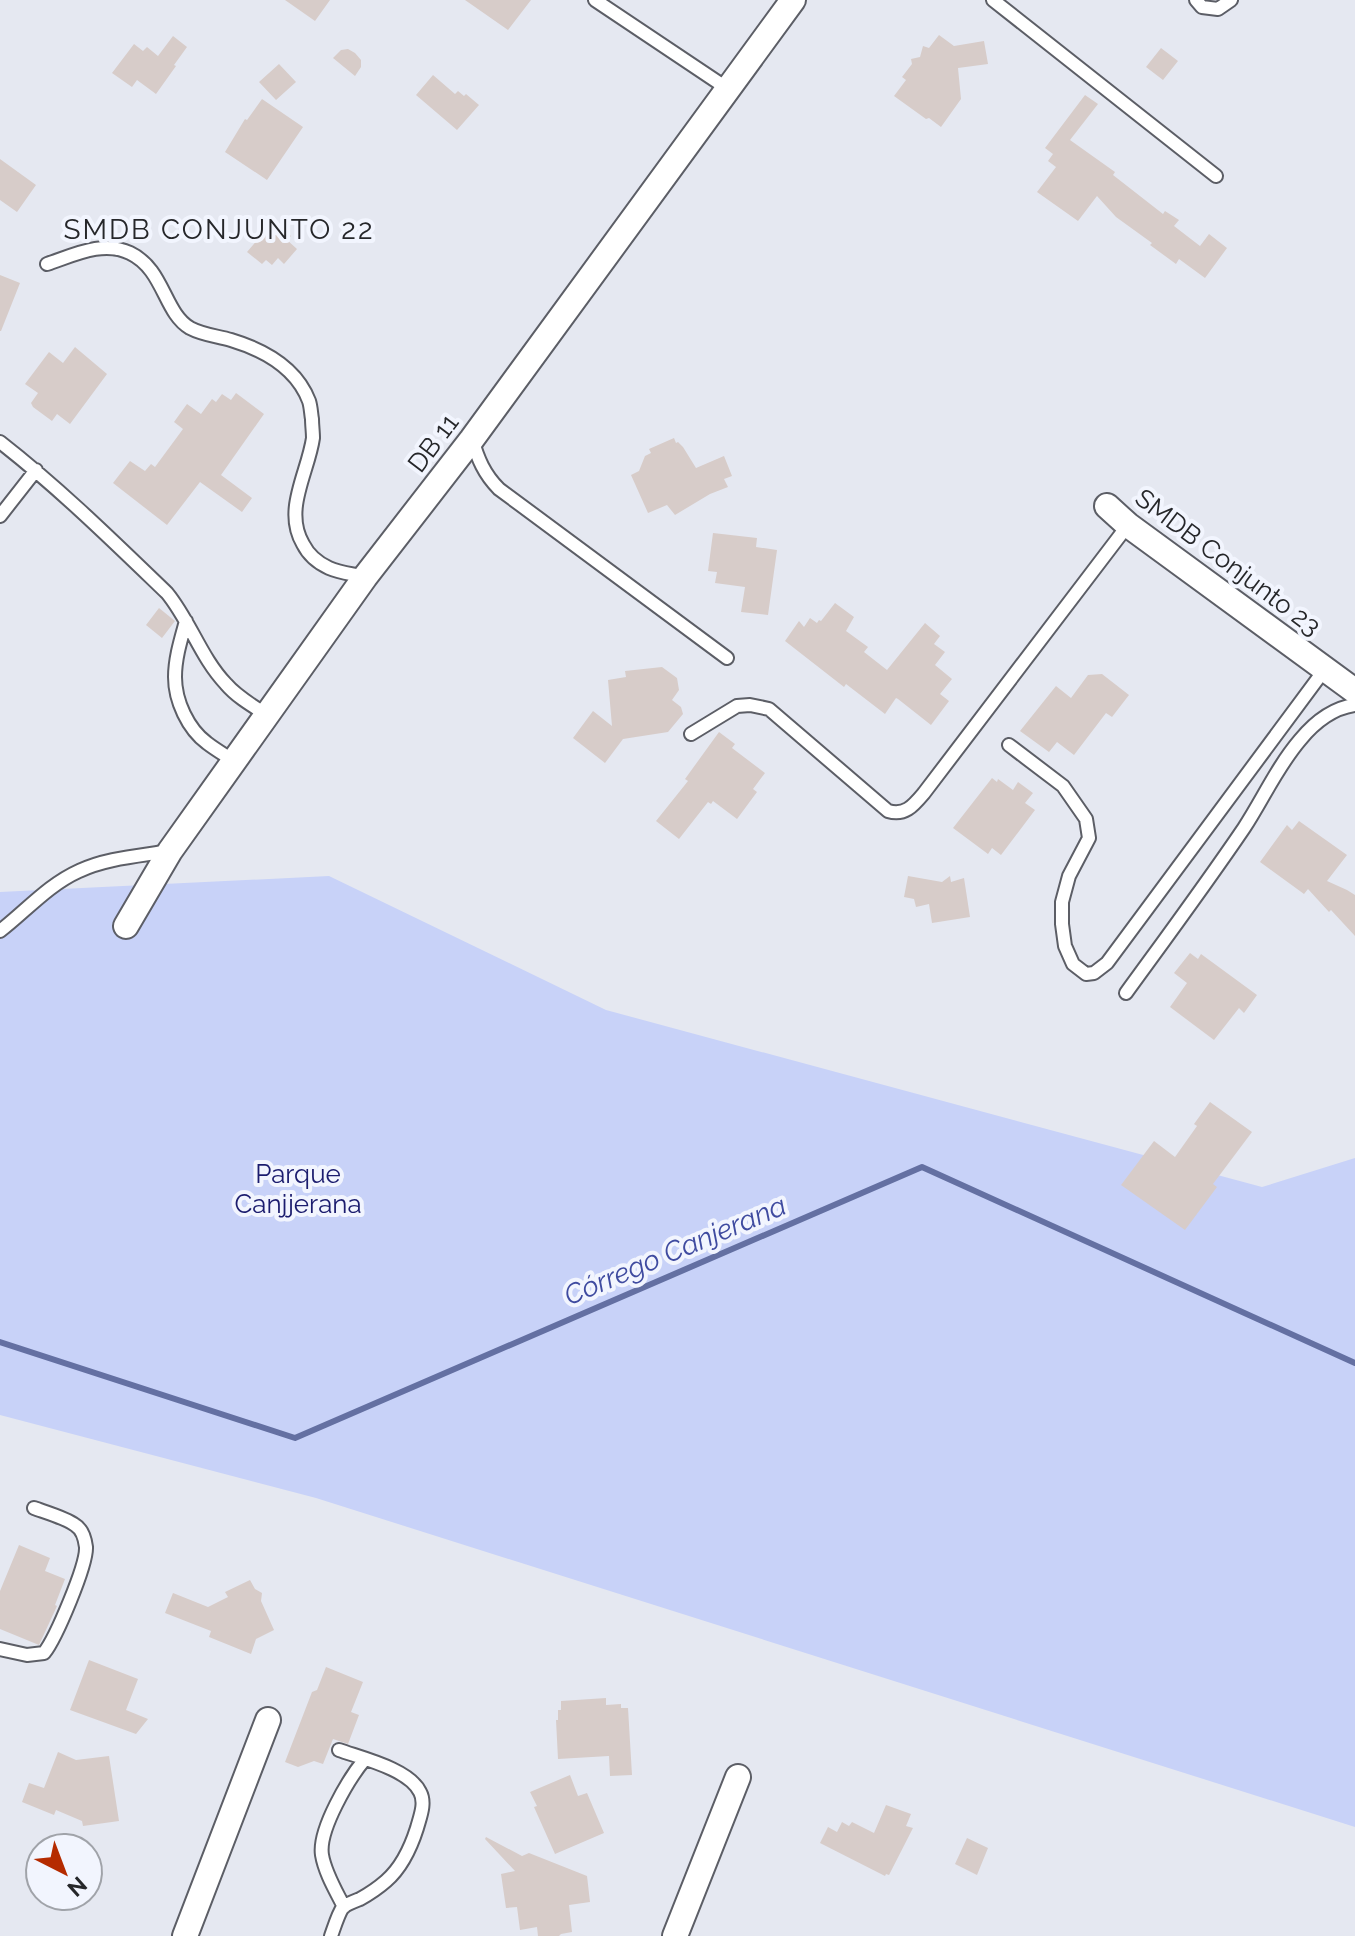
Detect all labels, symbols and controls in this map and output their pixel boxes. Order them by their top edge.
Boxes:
district label: SMDB CONJUNTO 22 [64,213,374,246]
street label: DB 11 [402,408,464,478]
street label: SMDB Conjunto 23 [1130,483,1326,641]
park label: Parque Canjjerana [234,1159,362,1219]
water label: Córrego Canjerana [559,1189,791,1312]
north arrow [24,1832,104,1912]
text: N [62,1872,92,1902]

